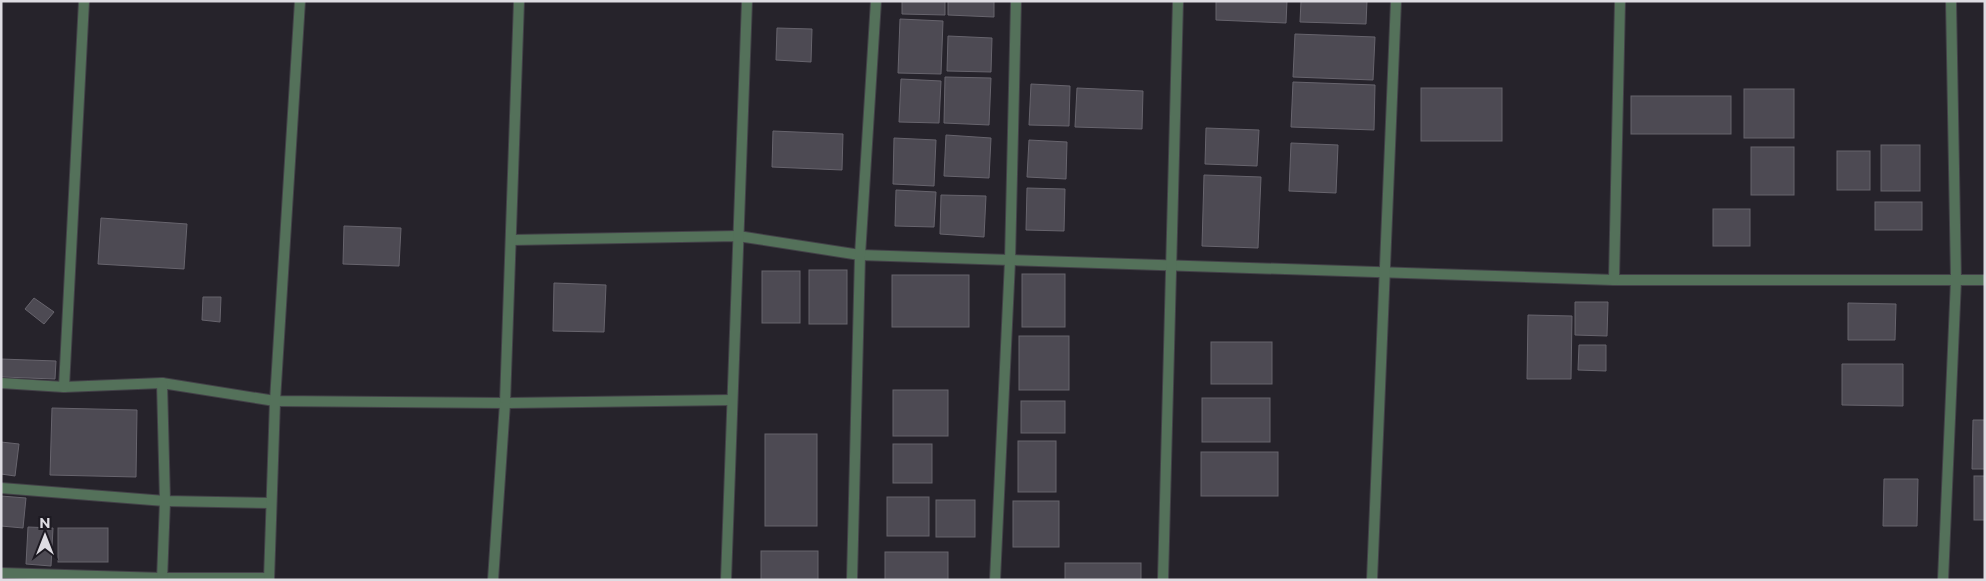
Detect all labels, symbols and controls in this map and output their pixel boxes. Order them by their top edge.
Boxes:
north arrow [20,511,70,561]
text: N [39,514,51,532]

